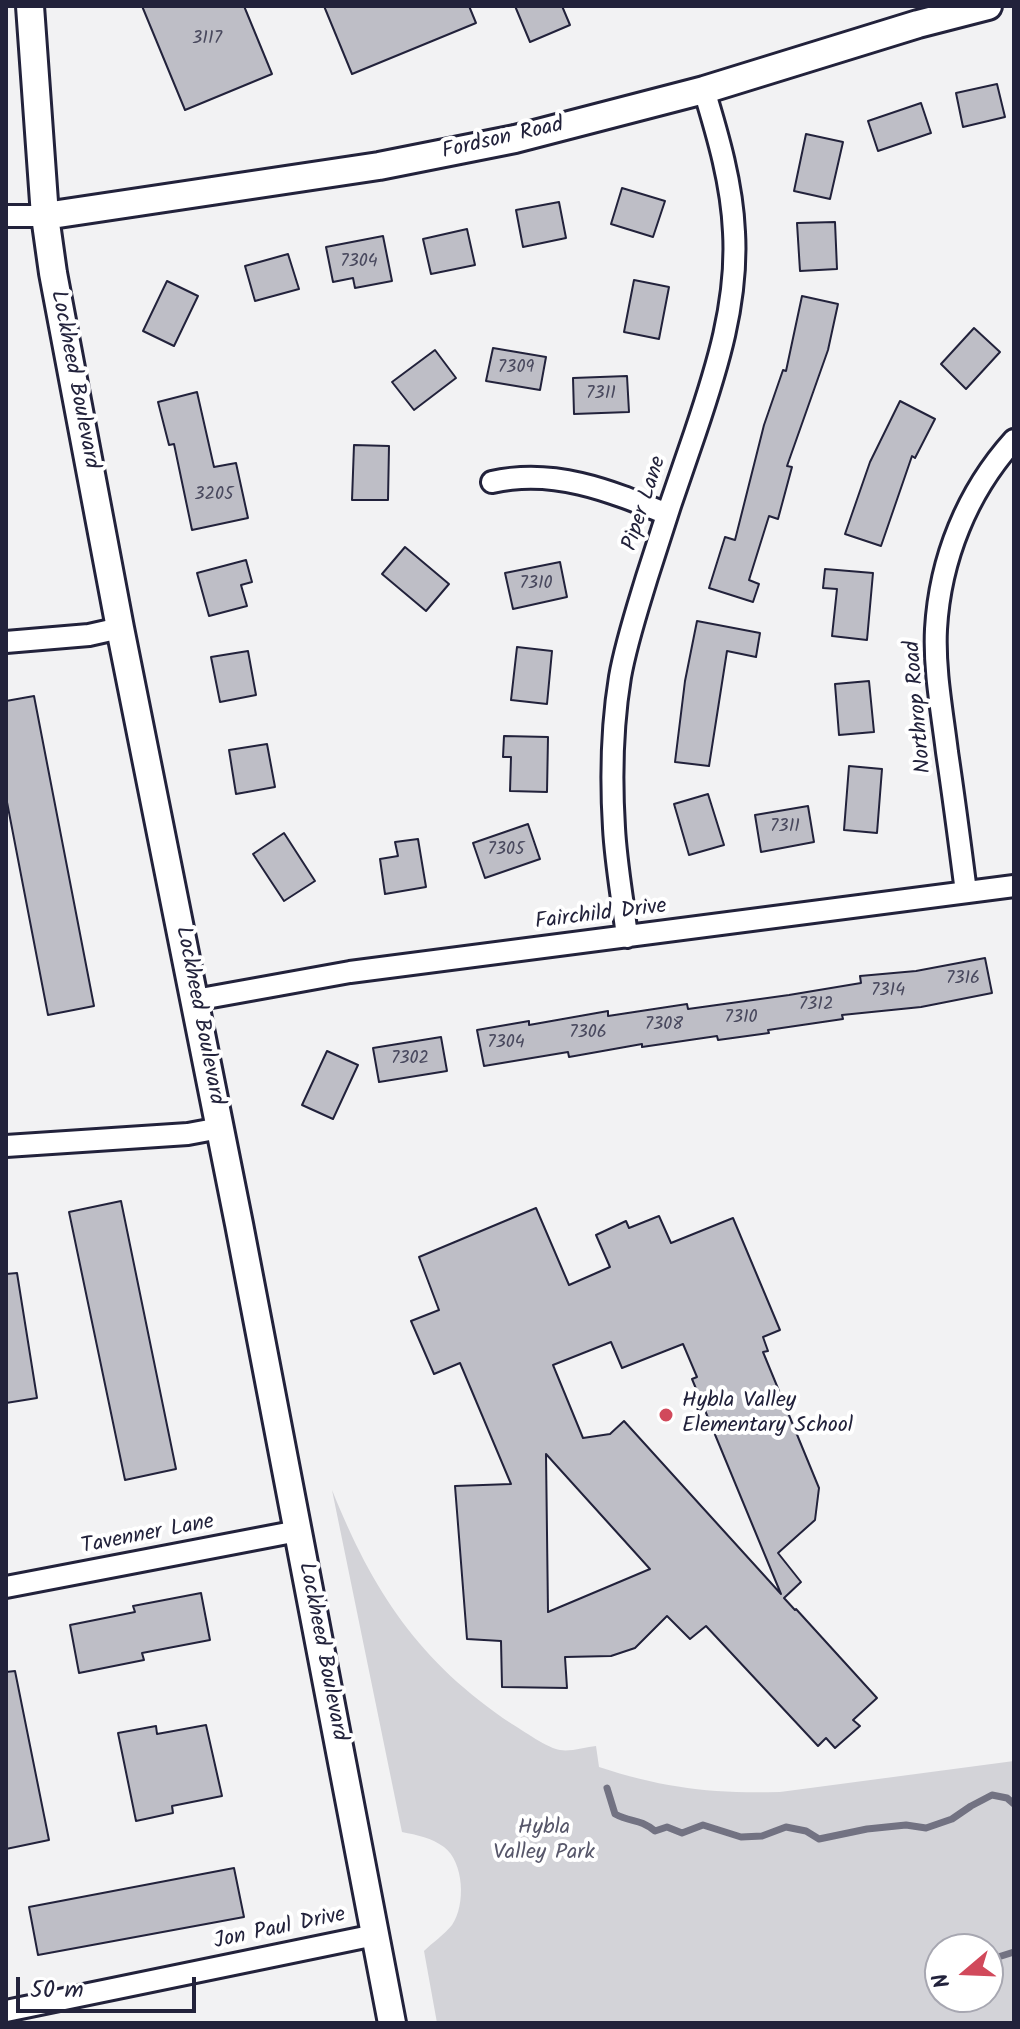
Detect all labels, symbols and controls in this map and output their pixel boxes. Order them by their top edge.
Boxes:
house number: 3117 [192,29,222,51]
street label: Fordson Road [440,113,566,167]
house number: 7304 [340,252,378,274]
street label: Lockheed Boulevard [43,289,103,471]
house number: 7309 [498,358,534,380]
house number: 7311 [586,384,616,406]
street label: Piper Lane [618,453,674,555]
house number: 3205 [194,485,234,507]
house number: 7310 [519,574,553,596]
street label: Northrop Road [901,640,939,774]
house number: 7311 [770,817,800,839]
house number: 7305 [487,840,525,862]
street label: Fairchild Drive [534,895,668,937]
street label: Lockheed Boulevard [168,925,228,1107]
house number: 7316 [946,969,980,991]
house number: 7314 [871,981,905,1003]
house number: 7312 [799,995,833,1017]
house number: 7310 [724,1008,758,1030]
house number: 7308 [645,1015,683,1037]
house number: 7306 [569,1023,607,1045]
house number: 7304 [487,1033,525,1055]
house number: 7302 [391,1049,429,1071]
place label: Hybla Valley Elementary School [682,1389,853,1440]
marker: Hybla Valley Elementary School [657,1406,675,1424]
street label: Tavenner Lane [79,1510,217,1562]
street label: Lockheed Boulevard [291,1561,351,1743]
park label: Hybla Valley Park [493,1816,595,1868]
street label: Jon Paul Drive [212,1903,348,1957]
north arrow [924,1933,1004,2013]
scale bar [20,1961,200,2011]
text: N [924,1968,962,1993]
text: 50 m [30,1971,84,2010]

